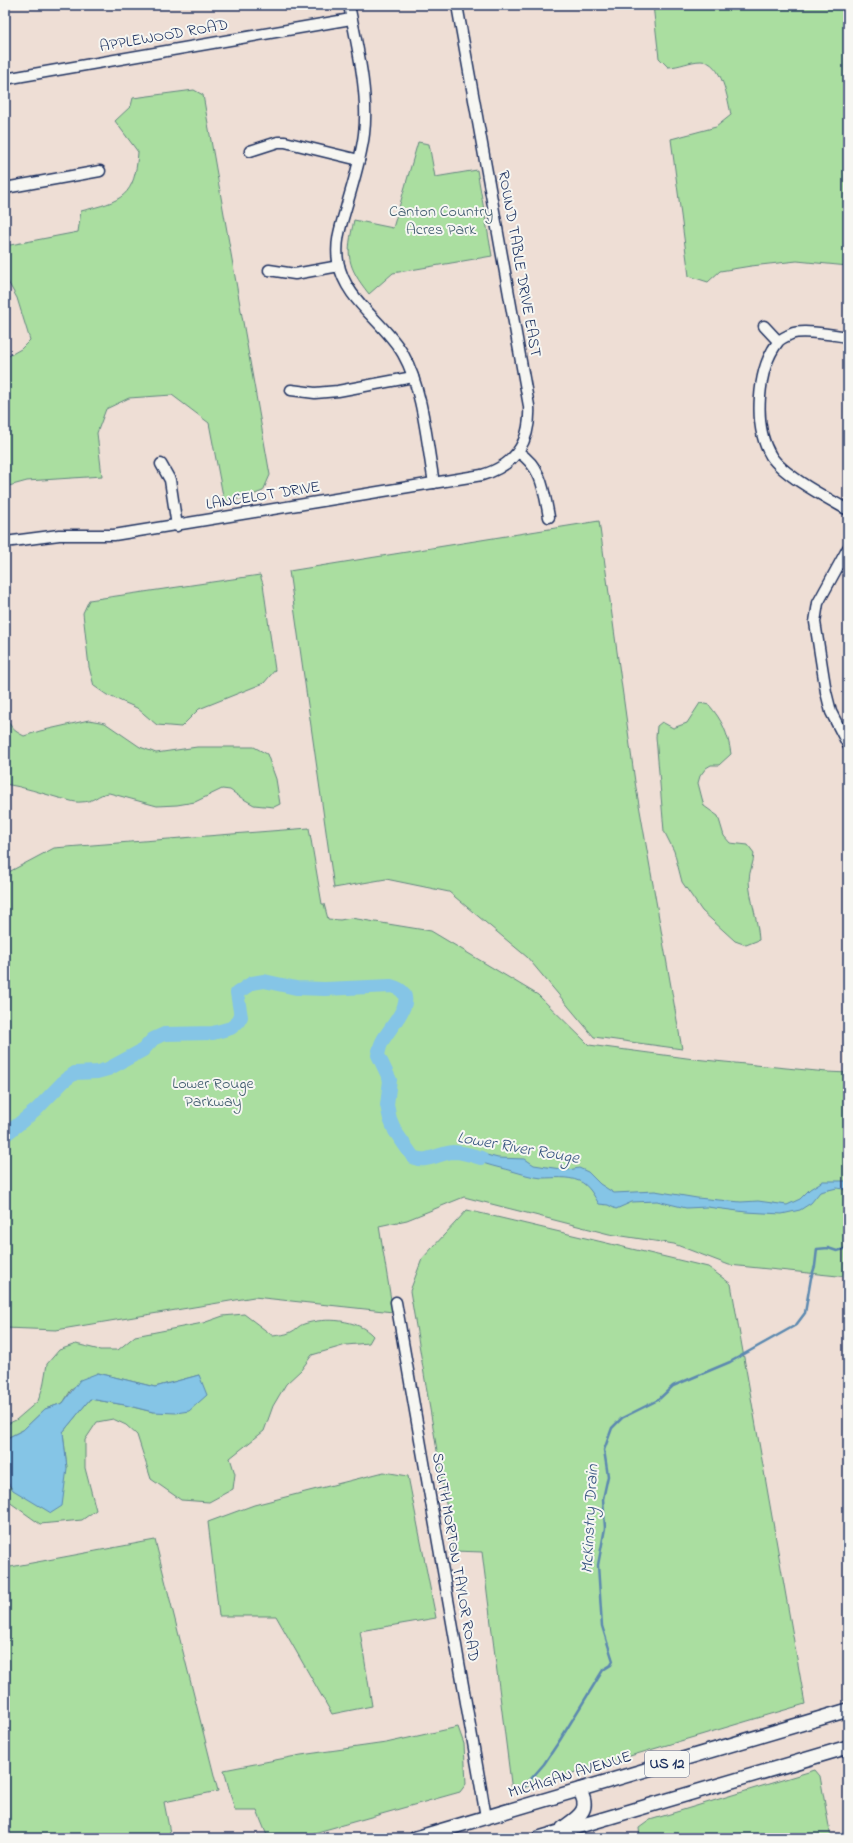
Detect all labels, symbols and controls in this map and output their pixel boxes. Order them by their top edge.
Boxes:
street label: APPLEWOOD ROAD [98,13,230,59]
street label: ROUND TABLE DRIVE EAST [491,169,547,359]
park label: Canton Country Acres Park [389,200,493,242]
street label: LANCELOT DRIVE [204,475,322,517]
park label: Lower Rouge Parkway [172,1072,255,1114]
water label: Lower River Rouge [455,1125,582,1172]
street label: SOUTH MORTON TAYLOR ROAD [425,1451,485,1663]
water label: McKinstry Drain [575,1463,606,1574]
street label: MICHIGAN AVENUE [505,1745,635,1805]
road number: US 12 [645,1751,689,1777]

